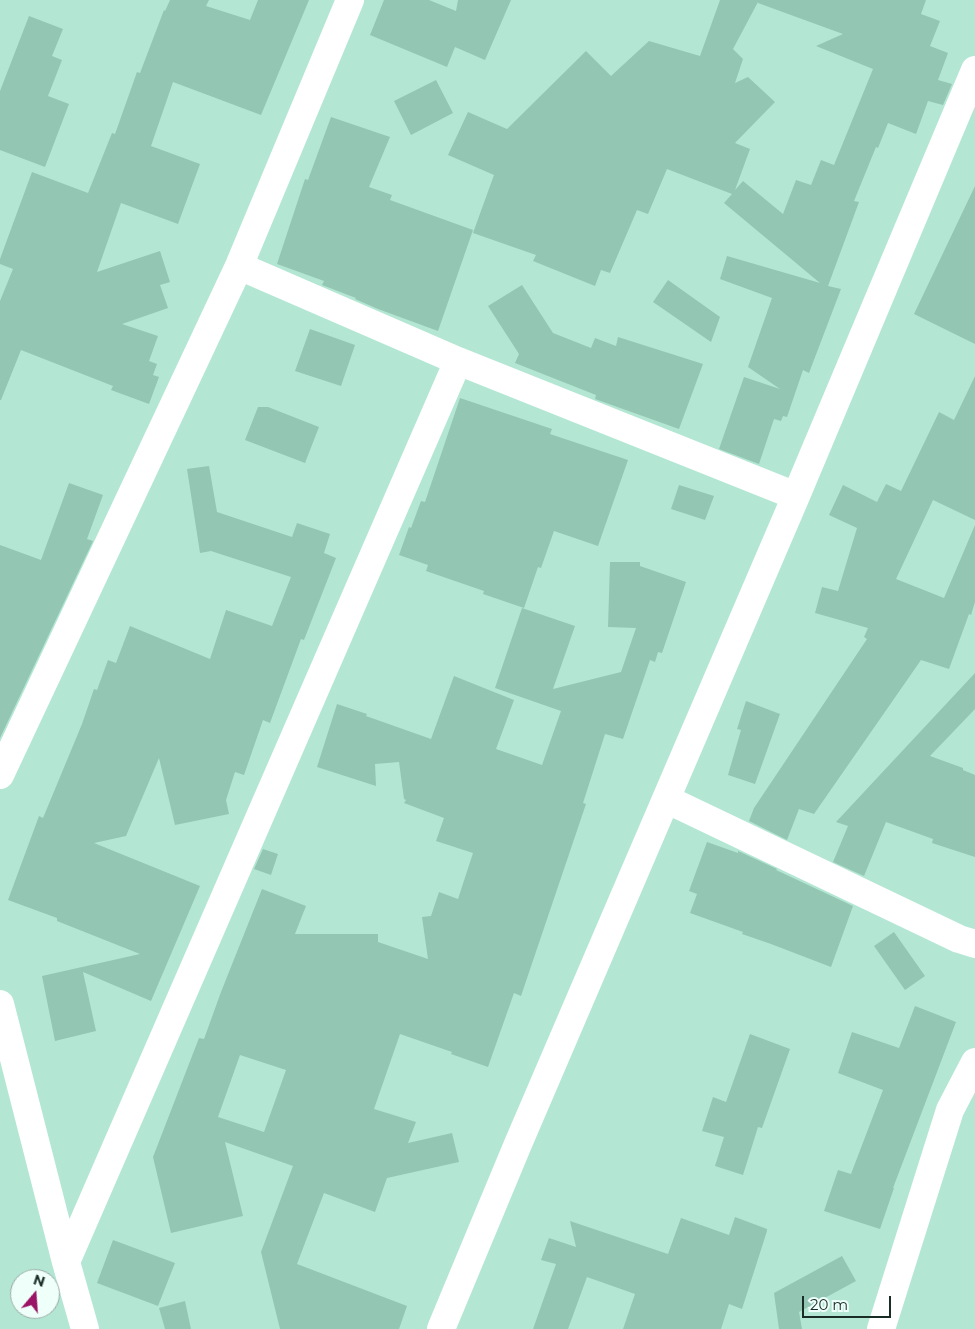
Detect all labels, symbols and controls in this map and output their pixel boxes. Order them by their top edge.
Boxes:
north arrow [10,1269,60,1319]
text: N [31,1270,47,1291]
scale bar [805,1286,894,1318]
text: 20 m [810,1295,848,1314]

